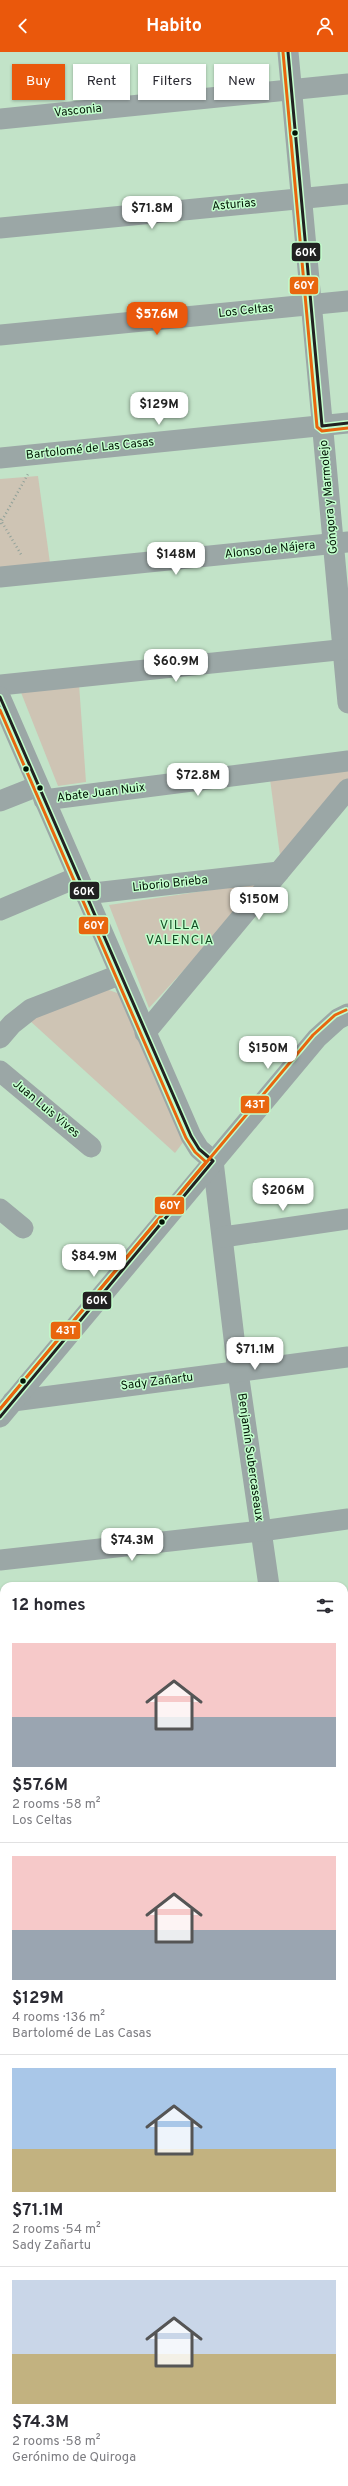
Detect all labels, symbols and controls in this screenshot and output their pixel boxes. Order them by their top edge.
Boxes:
icon: back [12,15,34,37]
text: Habito [146,15,202,38]
icon: person [314,15,336,37]
chip: Buy [12,64,65,100]
chip: Rent [73,64,130,100]
chip: Filters [138,64,206,100]
chip: New [214,64,269,100]
street label: Vasconia [53,101,103,121]
unlabelled marker [290,128,300,138]
street label: Asturias [211,195,257,215]
pin: $71.8M [119,196,185,230]
text: $71.8M [131,201,173,217]
line badge: 60K [291,242,321,262]
text: 60K [295,246,317,260]
line badge: 60Y [289,276,319,295]
text: 60Y [293,279,315,293]
street label: Los Celtas [218,300,274,322]
pin: $57.6M [124,302,190,336]
text: $57.6M [136,307,178,323]
pin: $129M [131,392,187,426]
text: $129M [139,397,179,413]
street label: Bartolomé de Las Casas [25,434,155,464]
street label: Góngora y Marmolejo [316,439,342,555]
street label: Alonso de Nájera [224,537,316,563]
pin: $148M [148,542,204,576]
text: $148M [156,547,196,563]
pin: $60.9M [143,649,209,683]
text: $60.9M [153,654,199,670]
pin: $72.8M [165,763,231,797]
unlabelled marker [21,764,31,774]
text: $72.8M [176,768,220,784]
street label: Abate Juan Nuix [56,780,146,806]
unlabelled marker [35,783,45,793]
street label: Liborio Brieba [132,872,208,896]
line badge: 60K [69,881,100,900]
text: 60K [73,885,95,899]
pin: $150M [231,887,287,921]
text: $150M [239,892,279,908]
line badge: 60Y [78,916,109,935]
district label: VILLA VALENCIA [146,918,214,949]
text: 60Y [83,919,105,933]
pin: $150M [240,1036,296,1070]
text: $150M [248,1041,288,1057]
street label: Juan Luis Vives [9,1076,83,1142]
line badge: 43T [240,1095,270,1114]
text: 43T [245,1098,265,1112]
pin: $206M [255,1178,311,1212]
text: $206M [262,1183,304,1199]
line badge: 60Y [154,1196,185,1215]
text: 60Y [159,1199,181,1213]
unlabelled marker [157,1217,167,1227]
pin: $84.9M [61,1244,127,1278]
text: $84.9M [71,1249,117,1265]
line badge: 60K [82,1291,112,1310]
text: 60K [86,1294,108,1308]
line badge: 43T [50,1321,81,1340]
text: 43T [56,1324,76,1338]
pin: $71.1M [222,1337,288,1371]
text: $71.1M [235,1342,275,1358]
street label: Sady Zañartu [120,1370,194,1394]
unlabelled marker [18,1376,28,1386]
street label: Benjamín Subercaseaux [233,1392,267,1522]
pin: $74.3M [99,1528,165,1562]
text: $74.3M [110,1533,154,1549]
text: 12 homes [12,1595,86,1617]
icon: filters [314,1595,336,1617]
icon: home [138,1669,210,1741]
text: $57.6M [12,1775,68,1797]
text: 2 rooms · 58 m² [12,1797,100,1813]
text: Los Celtas [12,1813,72,1829]
icon: home [138,1882,210,1954]
text: $129M [12,1988,64,2010]
text: 4 rooms · 136 m² [12,2010,105,2026]
text: Bartolomé de Las Casas [12,2026,152,2042]
icon: home [138,2094,210,2166]
text: $71.1M [12,2200,63,2222]
text: 2 rooms · 54 m² [12,2222,101,2238]
text: Sady Zañartu [12,2238,91,2254]
icon: home [138,2306,210,2378]
text: $74.3M [12,2412,69,2434]
text: 2 rooms · 58 m² [12,2434,100,2450]
text: Gerónimo de Quiroga [12,2450,136,2466]

